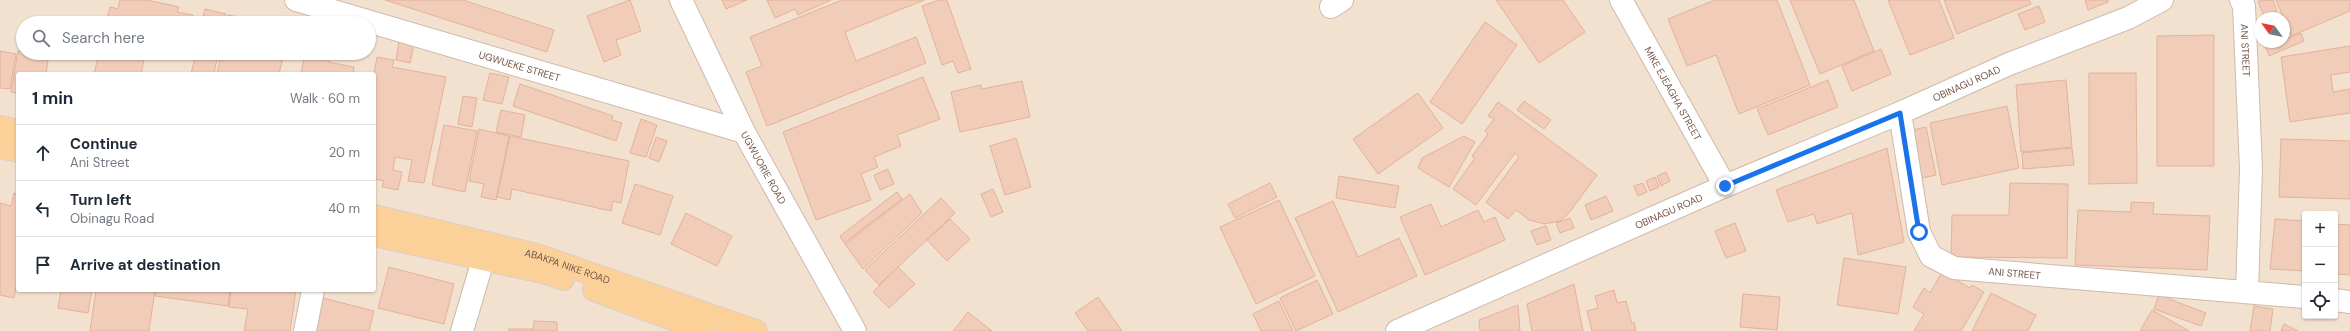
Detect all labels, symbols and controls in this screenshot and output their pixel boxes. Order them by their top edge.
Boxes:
north arrow [2254,12,2290,48]
search box [16,16,376,60]
street label: ANI STREET [2238,24,2253,77]
icon: search [30,27,52,49]
text: Search here [62,28,145,48]
street label: MIKE EJEAGHA STREET [1641,44,1704,143]
street label: UGWUEKE STREET [477,48,562,85]
street label: OBINAGU ROAD [1931,63,2003,104]
text: 1 min [32,87,73,109]
text: Walk · 60 m [290,90,360,107]
street label: UGWUORIE ROAD [738,129,789,207]
text: Continue [70,134,138,154]
icon: ahead [32,142,54,164]
text: 20 m [329,144,360,161]
text: Ani Street [70,154,130,171]
route end [1716,177,1734,195]
text: Turn left [70,190,131,210]
street label: OBINAGU ROAD [1633,191,1705,232]
icon: left [32,198,54,220]
text: 40 m [328,200,360,217]
text: Obinagu Road [70,210,154,227]
map controls [2302,211,2338,319]
button: + [2302,211,2338,247]
route start [1910,223,1928,241]
street label: ABAKPA NIKE ROAD [523,246,612,287]
button: − [2302,247,2338,283]
icon: arrive [32,254,54,276]
text: Arrive at destination [70,255,221,275]
street label: ANI STREET [1988,265,2042,282]
button: locate [2302,283,2338,319]

